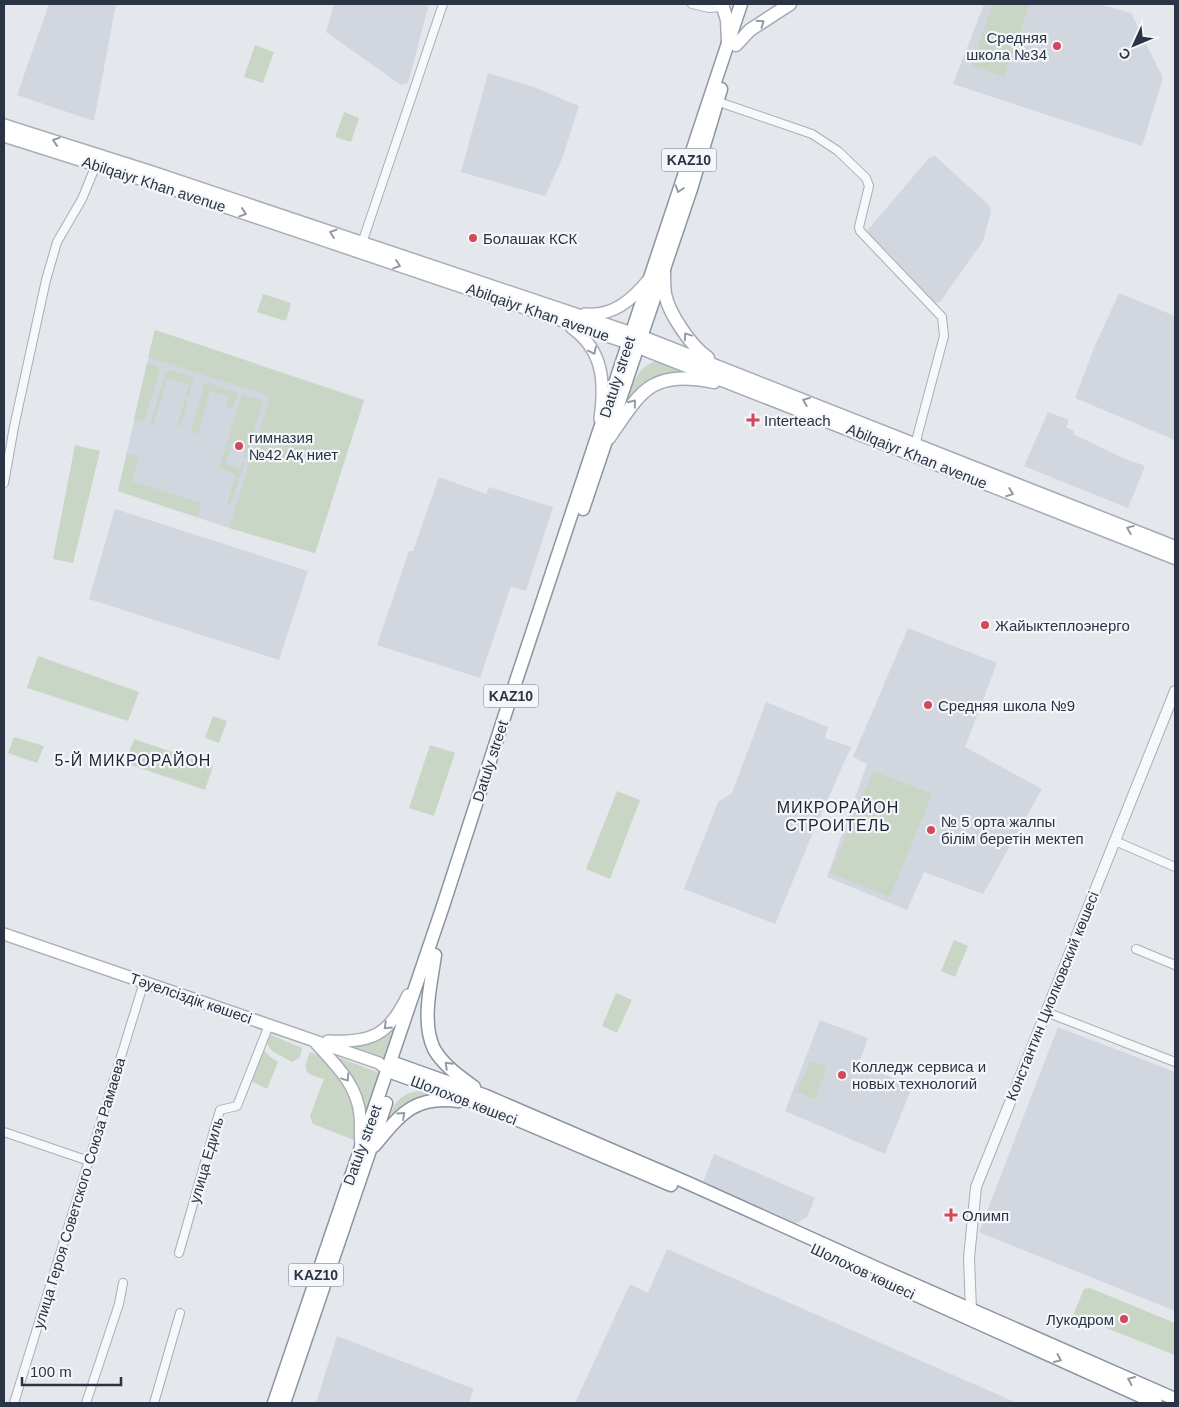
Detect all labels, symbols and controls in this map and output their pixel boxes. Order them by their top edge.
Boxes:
one-way arrow [756,20,765,29]
north arrow [1109,20,1159,70]
place label: Средняя школа №34 [966,29,1047,63]
marker: Средняя школа №34 [1051,40,1063,52]
text: С [1115,45,1134,63]
one-way arrow [52,137,60,147]
road number: KAZ10 [662,148,716,172]
street label: Abilqaiyr Khan avenue [80,153,228,215]
one-way arrow [675,184,685,192]
one-way arrow [238,207,246,217]
one-way arrow [329,228,337,238]
place label: Болашак КСК [483,230,577,247]
marker: Болашак КСК [467,232,479,244]
one-way arrow [392,259,400,269]
street label: Abilqaiyr Khan avenue [464,280,612,344]
one-way arrow [683,332,693,341]
street label: Datuly street [596,334,638,420]
one-way arrow [587,346,597,355]
one-way arrow [802,397,811,408]
one-way arrow [628,399,637,408]
place label: Interteach [764,412,831,429]
marker: Interteach [746,413,760,427]
street label: Abilqaiyr Khan avenue [844,420,990,492]
place label: гимназия №42 Ақ ниет [249,429,338,463]
marker: гимназия №42 Ақ ниет [233,440,245,452]
one-way arrow [1006,488,1014,498]
one-way arrow [1126,525,1135,536]
place label: Жайыктеплоэнерго [995,617,1130,634]
marker: Жайыктеплоэнерго [979,619,991,631]
road number: KAZ10 [484,684,538,708]
place label: Средняя школа №9 [938,697,1075,714]
marker: Средняя школа №9 [922,699,934,711]
street label: Datuly street [469,718,511,804]
district label: 5-Й МИКРОРАЙОН [55,751,211,769]
district label: МИКРОРАЙОН СТРОИТЕЛЬ [777,798,899,834]
place label: № 5 орта жалпы білім беретін мектеп [941,813,1084,847]
marker: № 5 орта жалпы білім беретін мектеп [925,824,937,836]
street label: Константин Циолковский көшесі [1002,889,1102,1103]
street label: Тәуелсіздік көшесі [128,969,254,1027]
one-way arrow [384,1020,393,1029]
street label: улица Героя Советского Союза Рамаева [30,1055,129,1331]
place label: Колледж сервиса и новых технологий [852,1058,986,1092]
one-way arrow [445,1062,454,1071]
marker: Колледж сервиса и новых технологий [836,1069,848,1081]
one-way arrow [340,1072,349,1082]
street label: Шолохов көшесі [408,1072,520,1128]
street label: Datuly street [340,1102,385,1187]
one-way arrow [397,1112,406,1121]
street label: улица Едиль [186,1115,227,1205]
place label: Олимп [962,1207,1009,1224]
marker: Олимп [944,1208,958,1222]
street label: Шолохов көшесі [808,1239,918,1303]
road number: KAZ10 [288,1264,344,1286]
place label: Лукодром [1046,1311,1114,1328]
marker: Лукодром [1118,1313,1130,1325]
one-way arrow [1053,1353,1062,1364]
scale bar [22,1354,121,1386]
text: 100 m [30,1363,72,1380]
one-way arrow [1127,1375,1136,1386]

